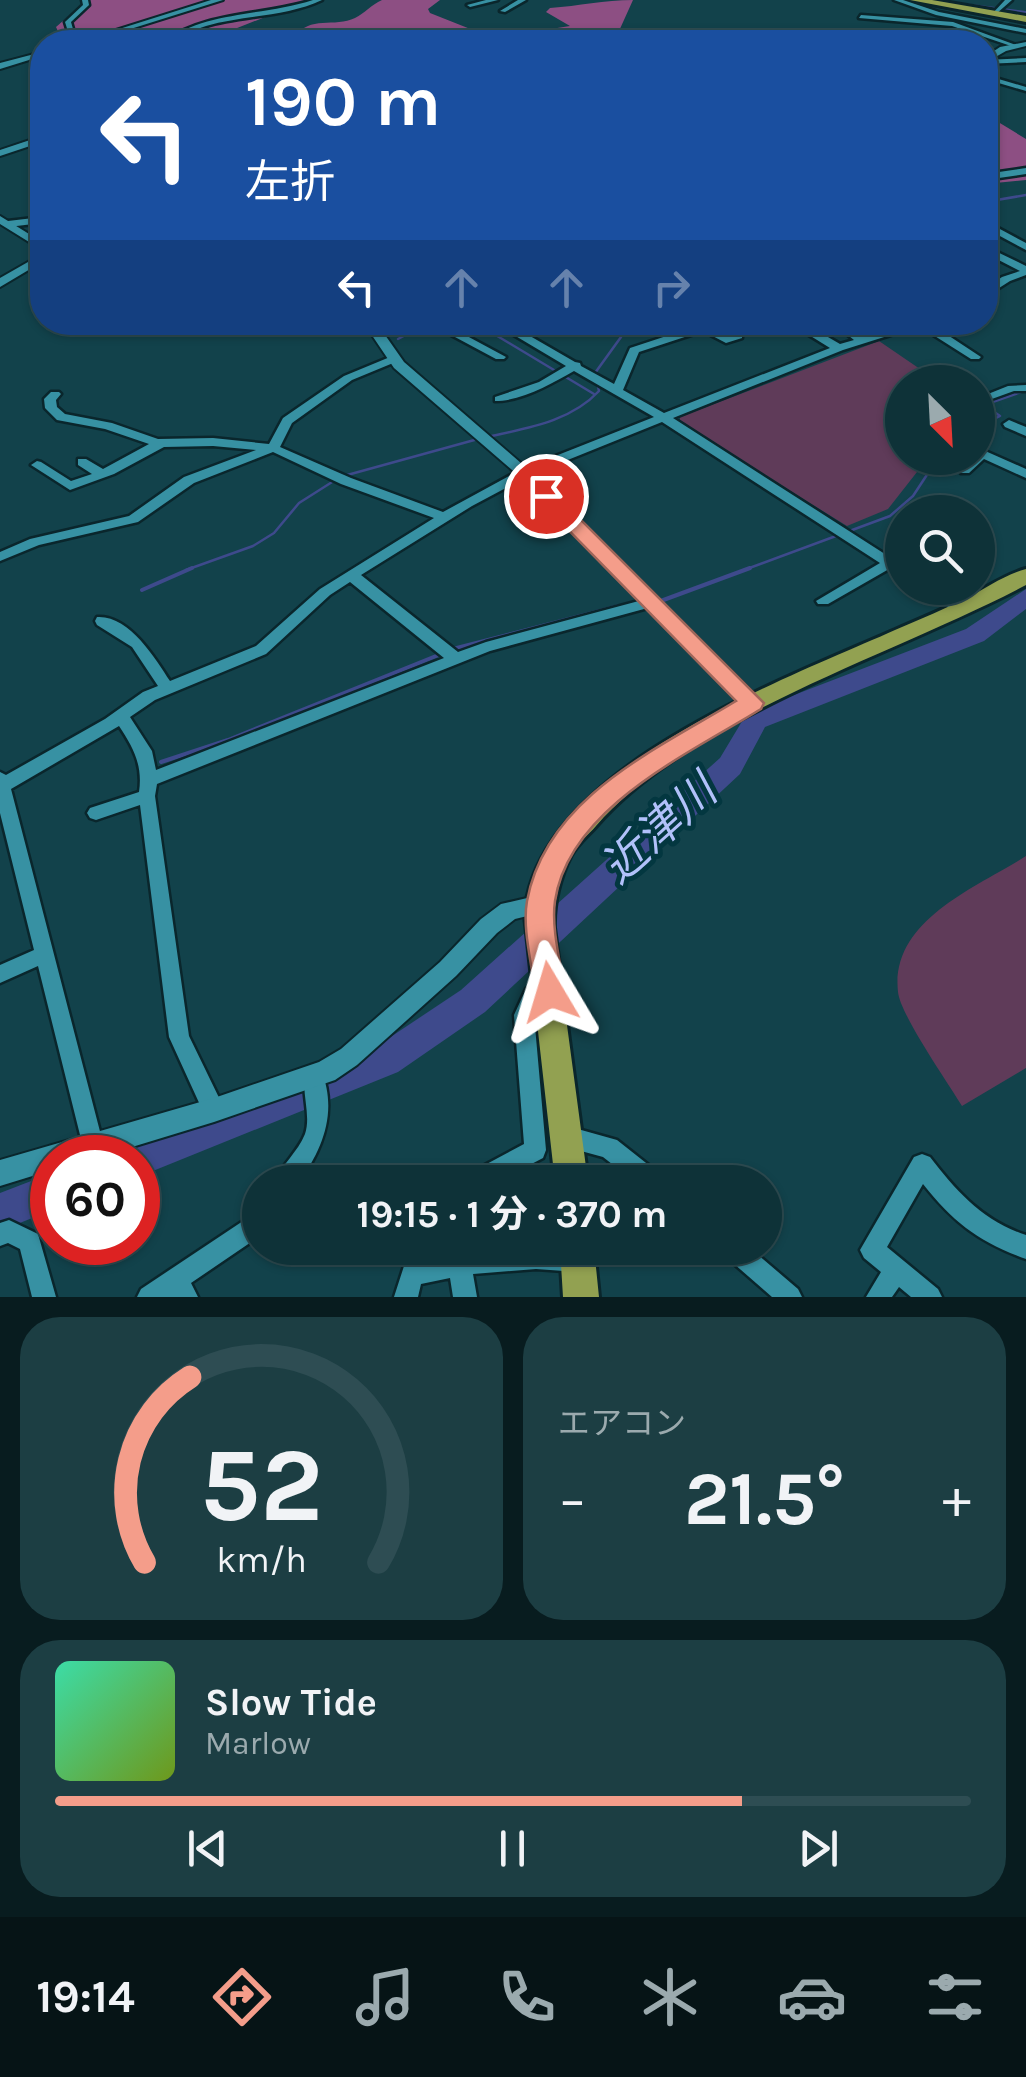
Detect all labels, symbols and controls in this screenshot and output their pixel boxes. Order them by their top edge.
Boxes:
text: 190 m [245,61,441,143]
icon: left [80,70,210,200]
text: 左折 [245,156,335,208]
icon: left [329,260,384,315]
icon: ahead [434,260,489,315]
icon: ahead [539,260,594,315]
icon: right [644,260,699,315]
north arrow [885,365,995,475]
map controls [885,365,995,605]
pin [504,454,589,539]
icon: arrive [519,469,574,524]
button: search [885,495,995,605]
water label: 近津川 [591,762,730,893]
position arrow [498,940,602,1044]
speed limit sign: 60 [30,1135,160,1265]
text: 19:15 · 1 分 · 370 m [357,1192,667,1237]
text: エアコン [558,1405,686,1442]
text: 52 [200,1425,323,1546]
text: 21.5° [684,1455,845,1543]
text: − [558,1467,587,1531]
text: + [942,1467,971,1531]
text: km/h [216,1539,307,1581]
text: Slow Tide [205,1680,377,1725]
text: Marlow [205,1725,311,1762]
icon: previous [180,1821,235,1876]
icon: pause [485,1821,540,1876]
icon: next [791,1821,846,1876]
icon: directions [207,1962,277,2032]
icon: music [350,1962,420,2032]
icon: phone [492,1962,562,2032]
icon: climate [635,1962,705,2032]
icon: car [777,1962,847,2032]
icon: filters [920,1962,990,2032]
text: 19:14 [36,1971,135,2023]

